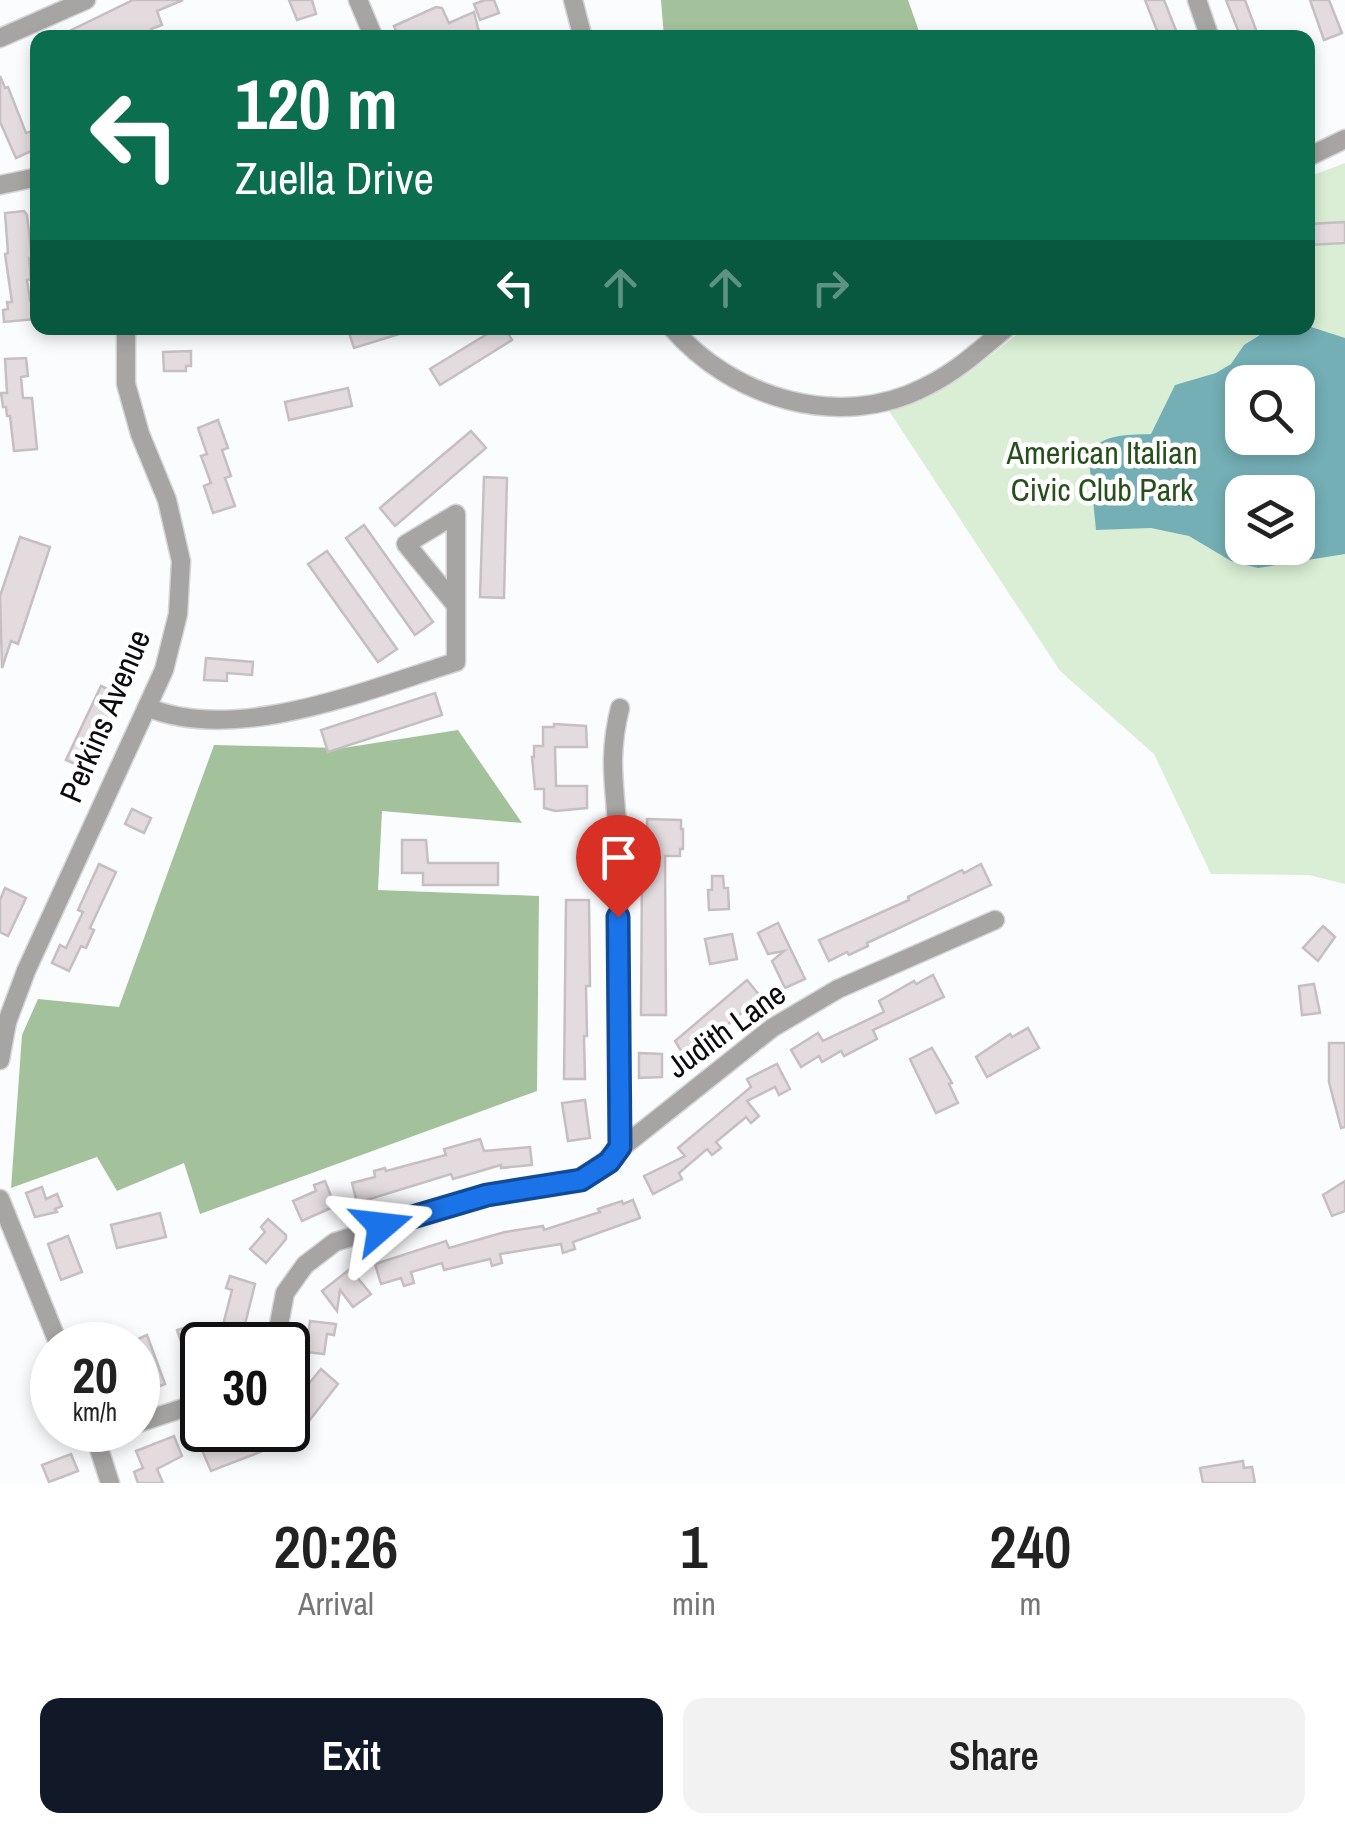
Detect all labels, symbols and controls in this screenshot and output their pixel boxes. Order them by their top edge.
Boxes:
text: 120 m [235,57,398,151]
icon: left [70,70,200,200]
text: Zuella Drive [235,147,434,208]
icon: left [488,260,543,315]
icon: ahead [593,260,648,315]
icon: ahead [698,260,753,315]
icon: right [803,260,858,315]
map controls [1225,365,1315,565]
button: search [1225,365,1315,455]
park label: American Italian Civic Club Park [1005,431,1198,511]
button: layers [1225,475,1315,565]
street label: Perkins Avenue [49,623,160,809]
pin [576,815,661,918]
icon: arrive [591,830,646,885]
street label: Judith Lane [658,972,794,1087]
position arrow [330,1174,434,1278]
speed limit sign: 30 [180,1322,310,1452]
text: 20 [72,1341,118,1409]
text: km/h [73,1395,117,1429]
text: 20:26 [274,1506,398,1587]
text: 1 [680,1506,708,1587]
text: 240 [989,1506,1071,1587]
text: Arrival [298,1582,374,1625]
text: min [672,1582,716,1625]
text: m [1019,1582,1041,1625]
button: Exit [40,1698,663,1813]
button: Share [683,1698,1305,1813]

